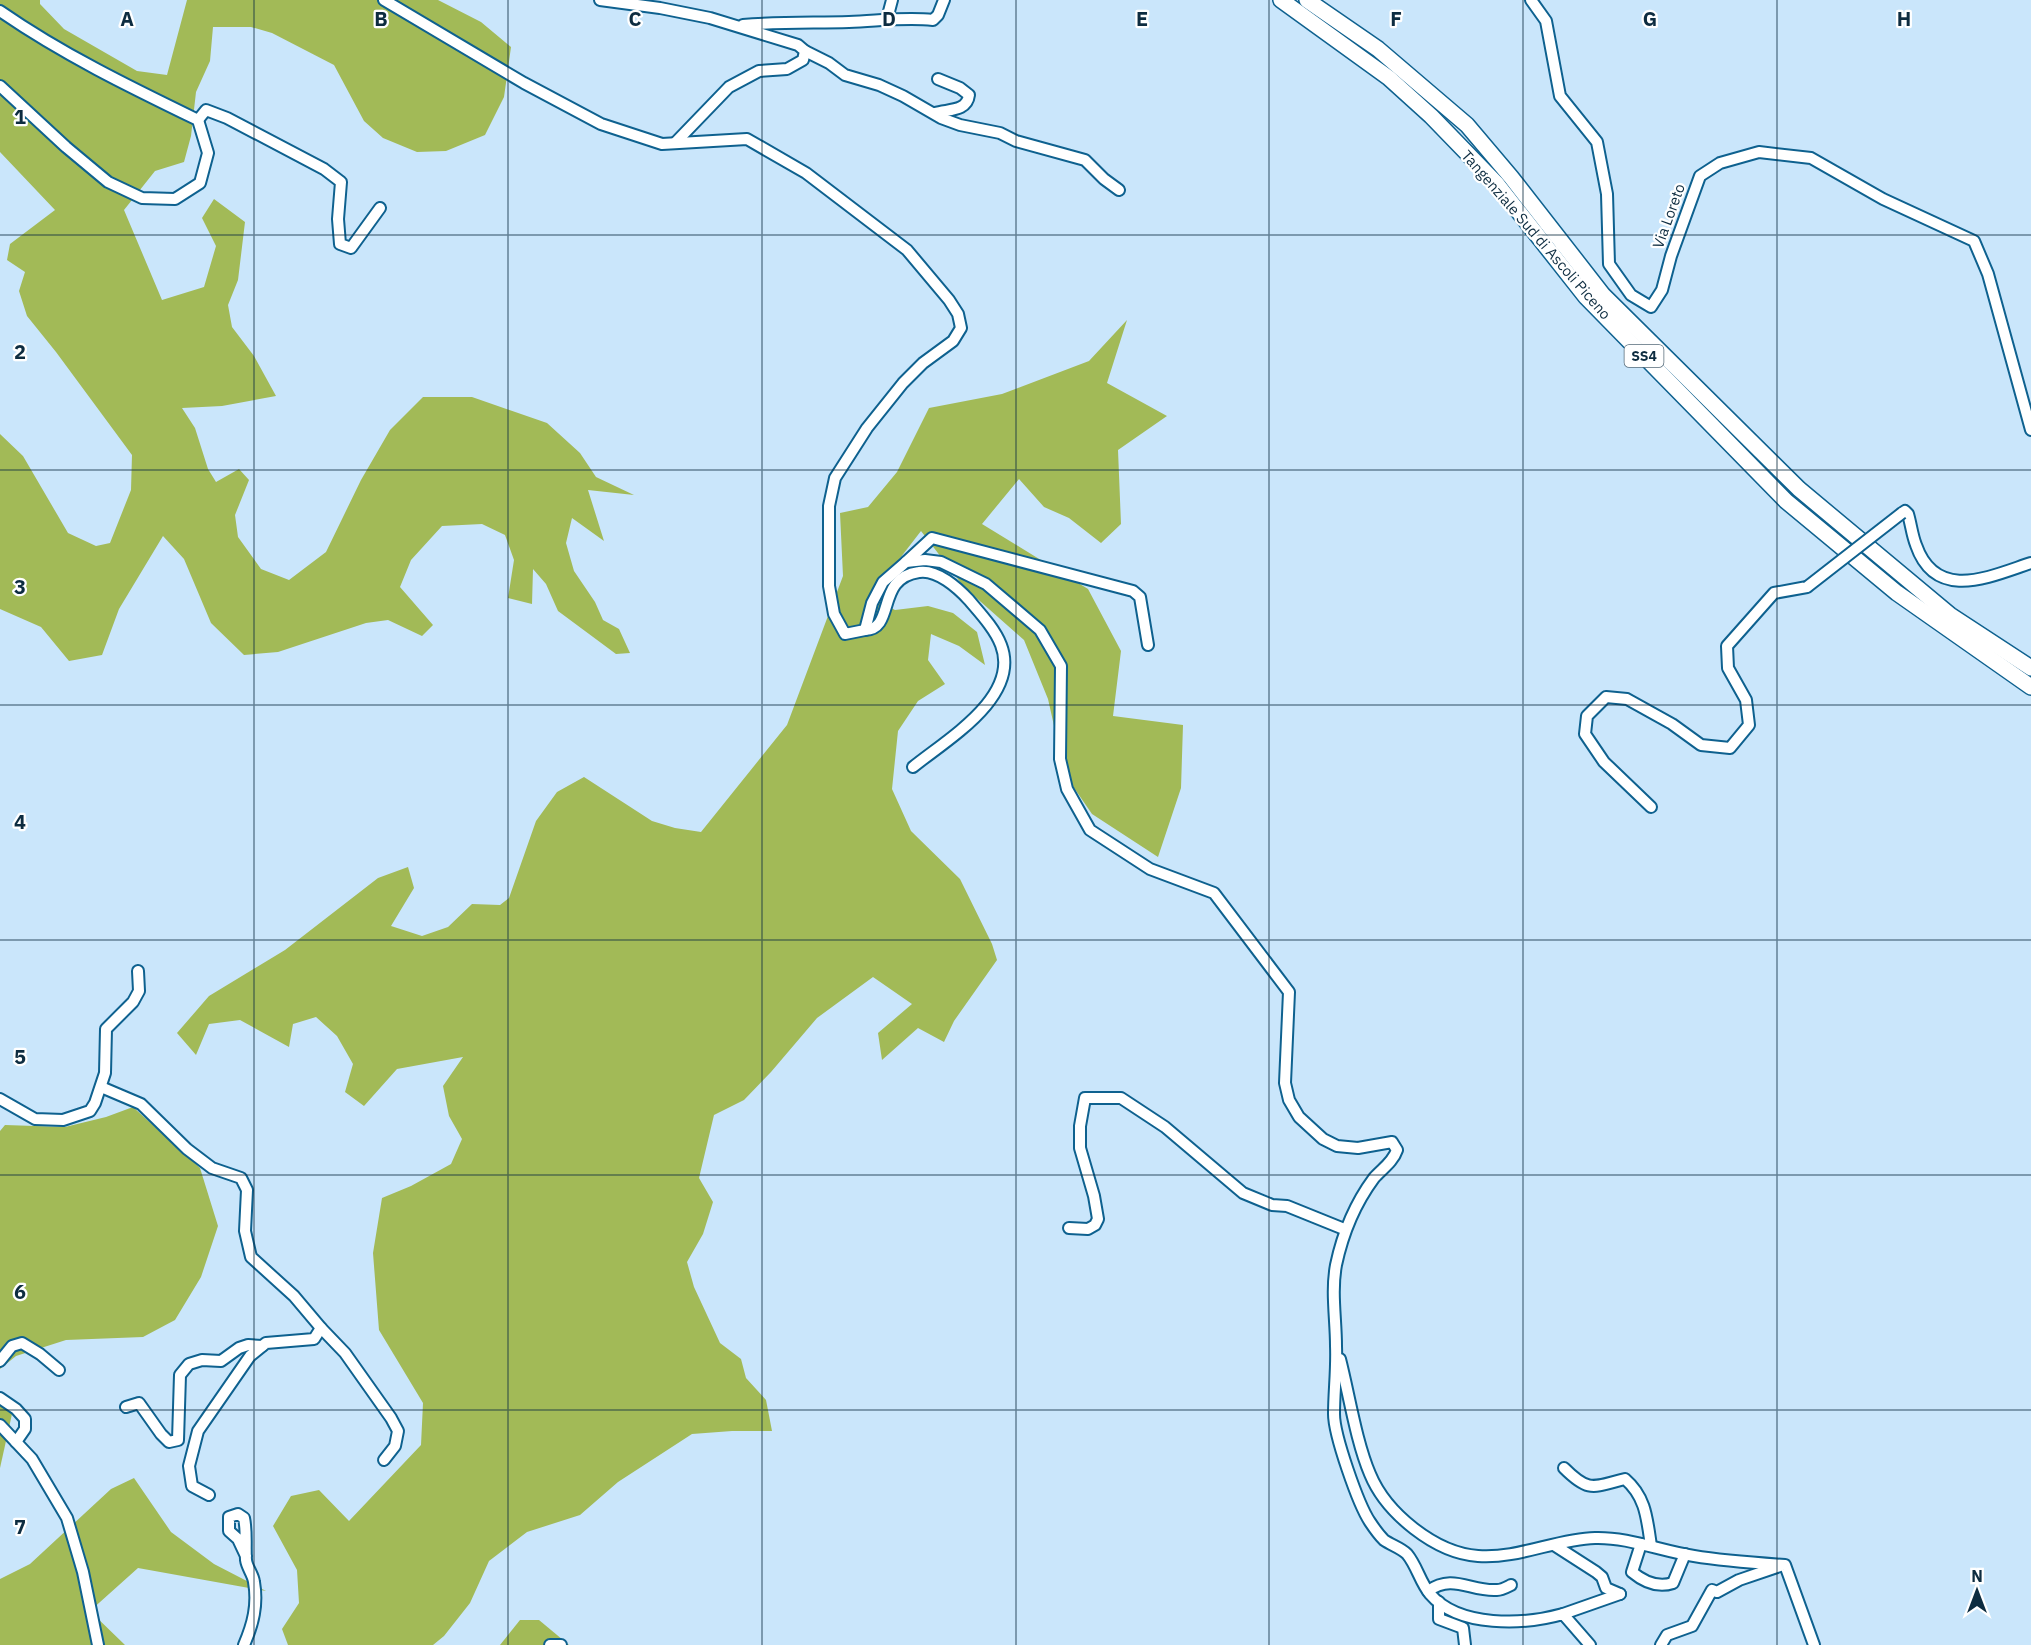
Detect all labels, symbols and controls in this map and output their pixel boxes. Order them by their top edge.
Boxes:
text: A [120,5,134,32]
text: B [374,5,388,32]
text: C [628,5,642,32]
text: D [882,5,896,32]
text: E [1136,5,1148,32]
text: F [1390,5,1402,32]
text: G [1643,5,1657,32]
text: H [1897,5,1911,32]
text: 1 [14,103,26,130]
street label: Tangenziale Sud di Ascoli Piceno [1458,146,1615,323]
street label: Via Loreto [1648,181,1689,251]
text: 2 [14,338,26,365]
road number: SS4 [1624,345,1664,367]
text: 3 [14,573,26,600]
text: 4 [14,808,26,835]
text: 5 [14,1043,26,1070]
text: 6 [14,1278,26,1305]
text: 7 [14,1513,26,1540]
north arrow [1947,1561,2007,1621]
text: N [1971,1566,1983,1586]

